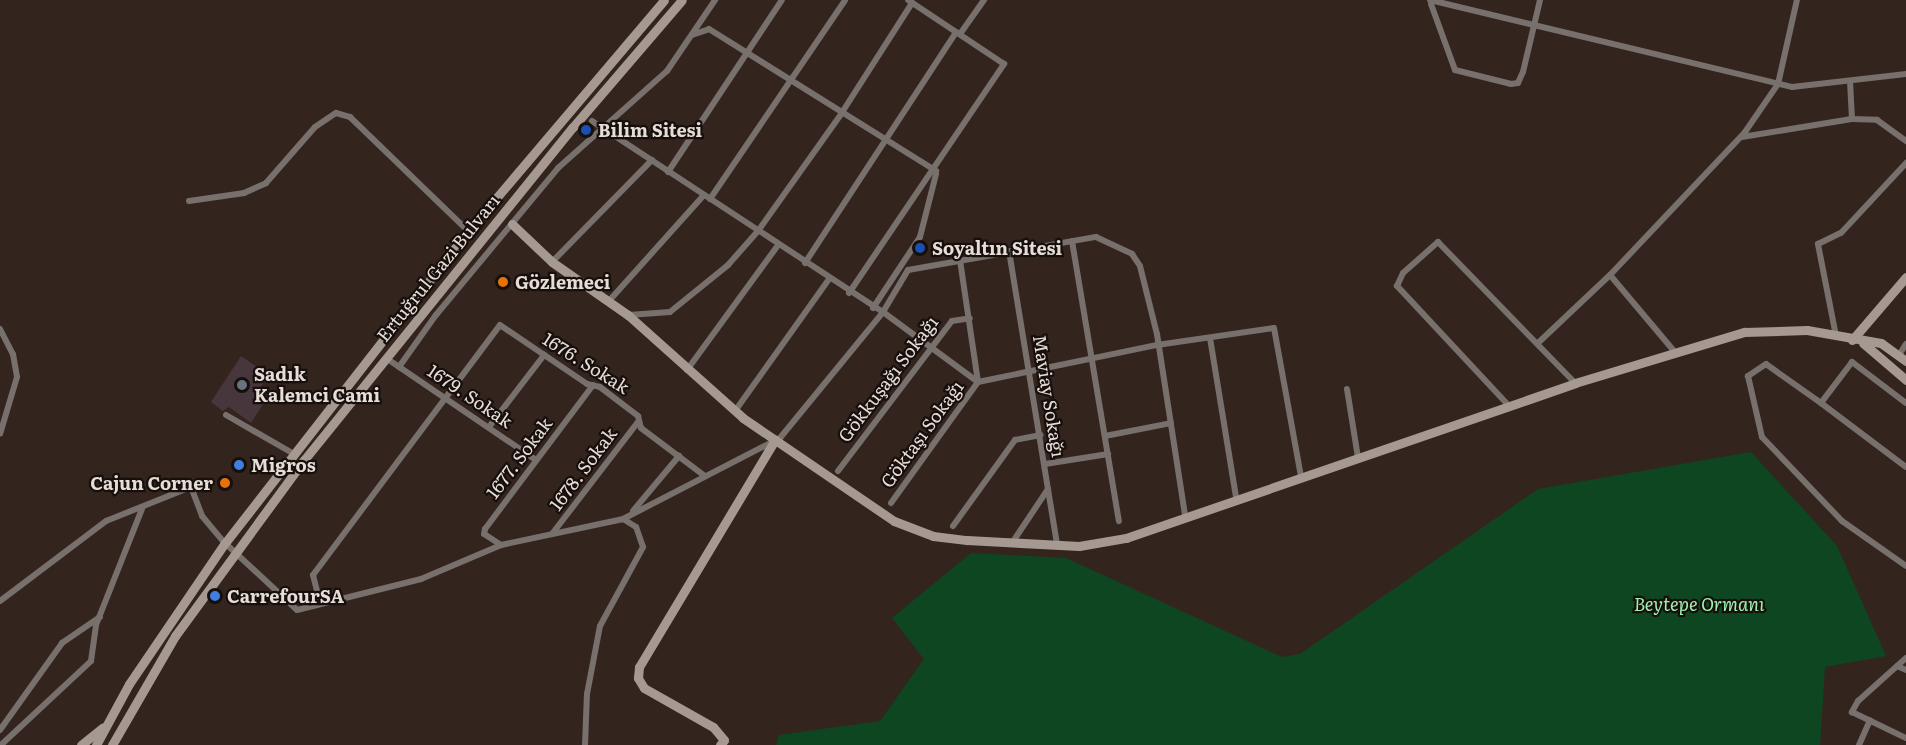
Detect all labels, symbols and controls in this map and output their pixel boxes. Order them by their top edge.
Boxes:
place label: Bilim Sitesi [598,119,702,141]
marker: Bilim Sitesi [579,123,593,137]
street label: Ertuğrul Gazi Bulvarı [372,190,504,346]
place label: Soyaltın Sitesi [932,237,1062,259]
marker: Soyaltın Sitesi [913,241,927,255]
place label: Gözlemeci [515,271,610,293]
marker: Gözlemeci [496,275,510,289]
street label: Gökkuşağı Sokağı [834,312,942,446]
street label: 1676. Sokak [539,328,633,398]
street label: Maviay Sokağı [1029,333,1069,459]
street label: 1679. Sokak [423,360,517,432]
place label: Sadık Kalemci Cami [254,364,380,406]
street label: Göktaşı Sokağı [876,376,968,492]
marker: Sadık Kalemci Cami [235,378,249,392]
street label: 1677. Sokak [482,413,556,503]
street label: 1678. Sokak [545,423,621,515]
place label: Migros [251,454,316,476]
marker: Migros [232,458,246,472]
place label: Cajun Corner [90,472,213,494]
marker: Cajun Corner [218,476,232,490]
place label: CarrefourSA [227,585,344,607]
marker: CarrefourSA [208,589,222,603]
park label: Beytepe Ormanı [1634,593,1764,615]

